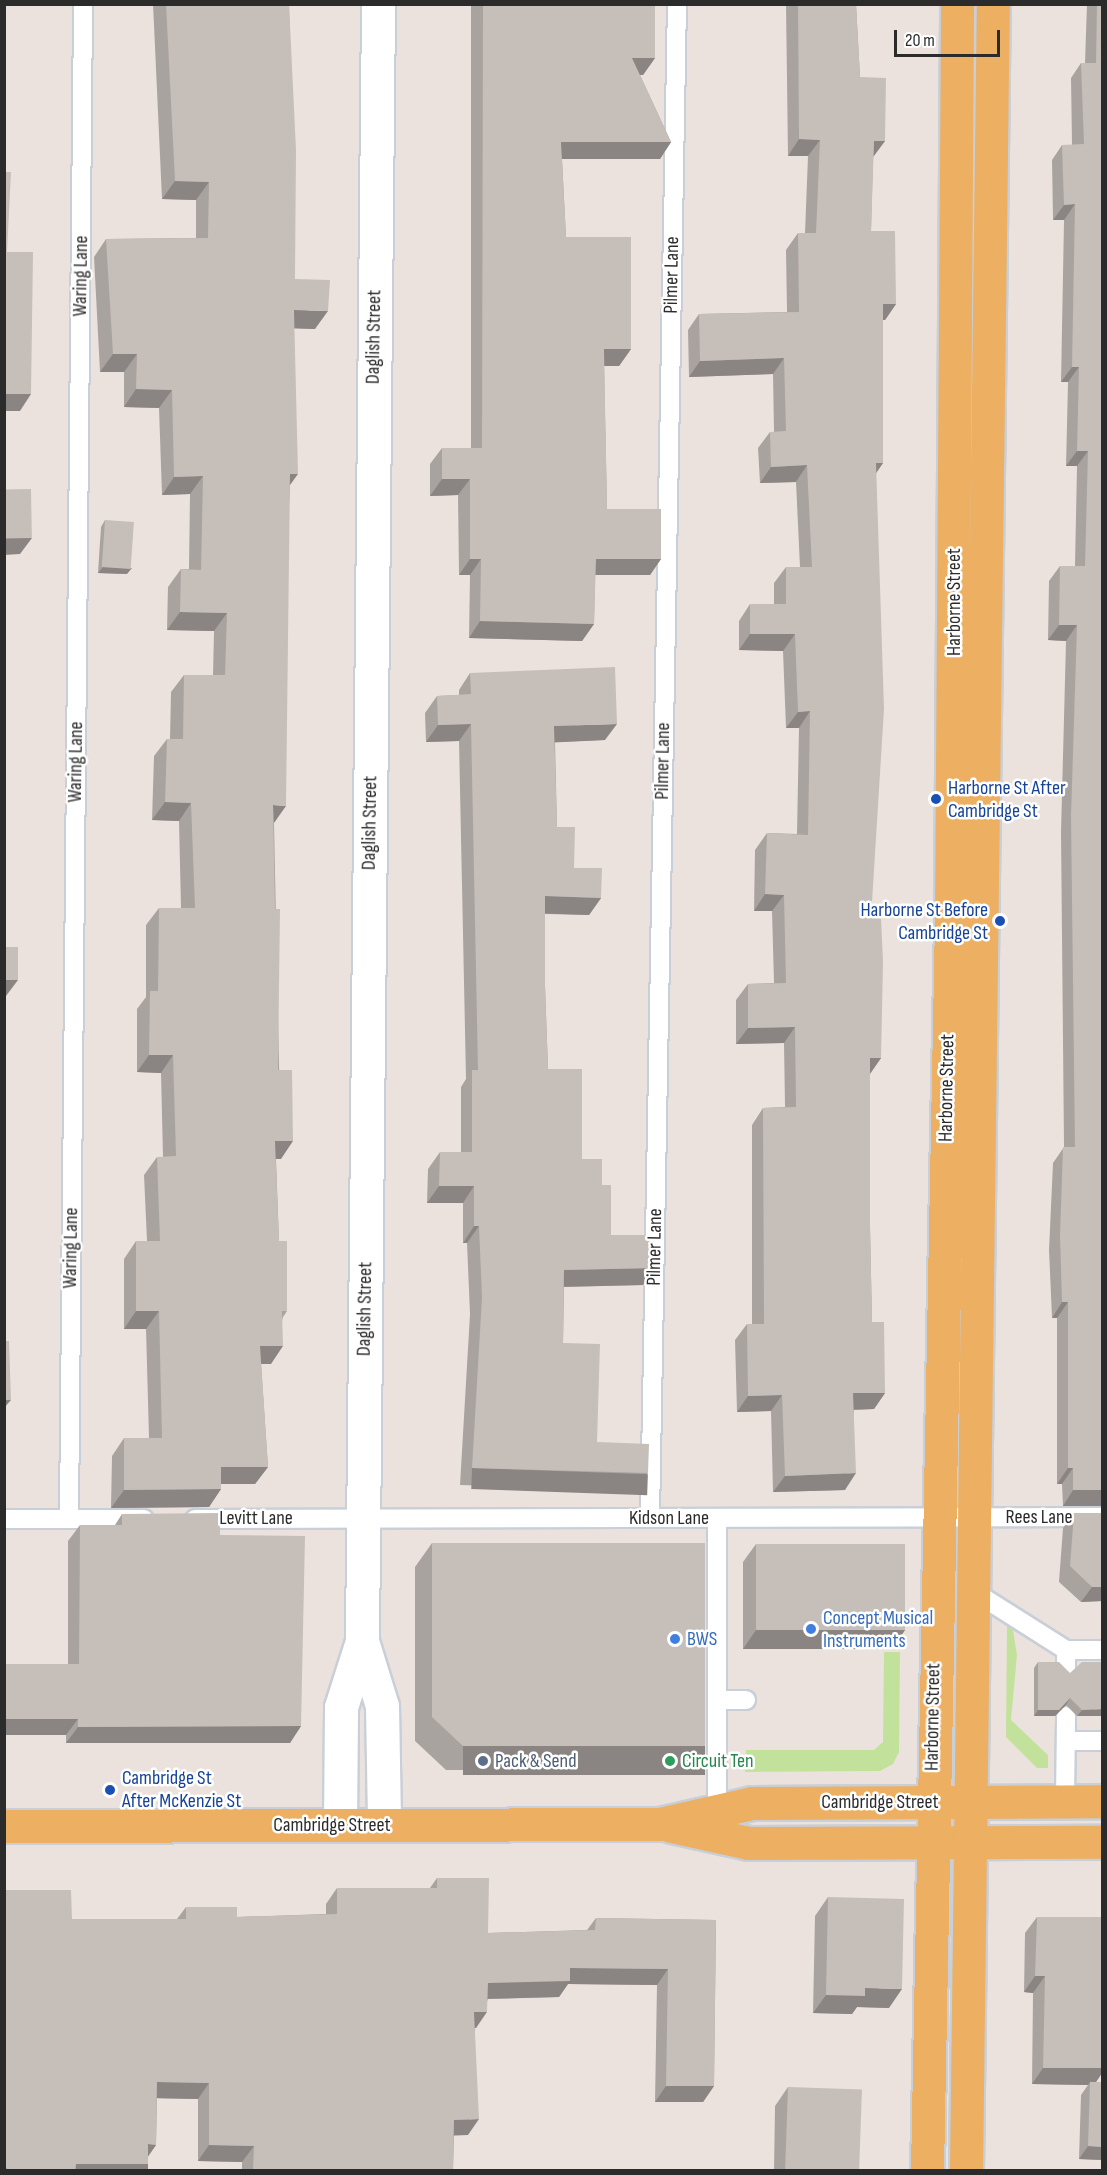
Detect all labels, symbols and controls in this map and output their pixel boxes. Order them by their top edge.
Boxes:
scale bar [897,18,1004,56]
text: 20 m [905,30,935,51]
street label: Waring Lane [68,235,94,317]
street label: Pilmer Lane [659,236,685,314]
street label: Daglish Street [361,290,387,384]
street label: Harborne Street [942,548,966,656]
street label: Waring Lane [63,721,89,803]
street label: Pilmer Lane [650,722,676,800]
street label: Daglish Street [357,776,383,870]
place label: Harborne St After Cambridge St [948,776,1066,823]
marker: Harborne St After Cambridge St [929,792,943,806]
place label: Harborne St Before Cambridge St [860,898,988,945]
marker: Harborne St Before Cambridge St [993,914,1007,928]
street label: Harborne Street [934,1034,960,1142]
street label: Waring Lane [58,1207,84,1289]
street label: Pilmer Lane [642,1208,668,1286]
street label: Daglish Street [352,1262,378,1356]
street label: Rees Lane [1005,1505,1073,1529]
street label: Levitt Lane [219,1506,293,1530]
street label: Kidson Lane [629,1506,709,1530]
place label: Concept Musical Instruments [823,1606,933,1653]
marker: Concept Musical Instruments [804,1622,818,1636]
place label: BWS [687,1627,717,1651]
marker: BWS [668,1632,682,1646]
street label: Harborne Street [920,1663,946,1771]
place label: Pack & Send [495,1749,576,1773]
place label: Circuit Ten [682,1749,754,1773]
marker: Pack & Send [476,1754,490,1768]
marker: Circuit Ten [663,1754,677,1768]
place label: Cambridge St After McKenzie St [122,1766,241,1813]
marker: Cambridge St After McKenzie St [103,1783,117,1797]
street label: Cambridge Street [821,1790,939,1814]
street label: Cambridge Street [273,1813,391,1837]

